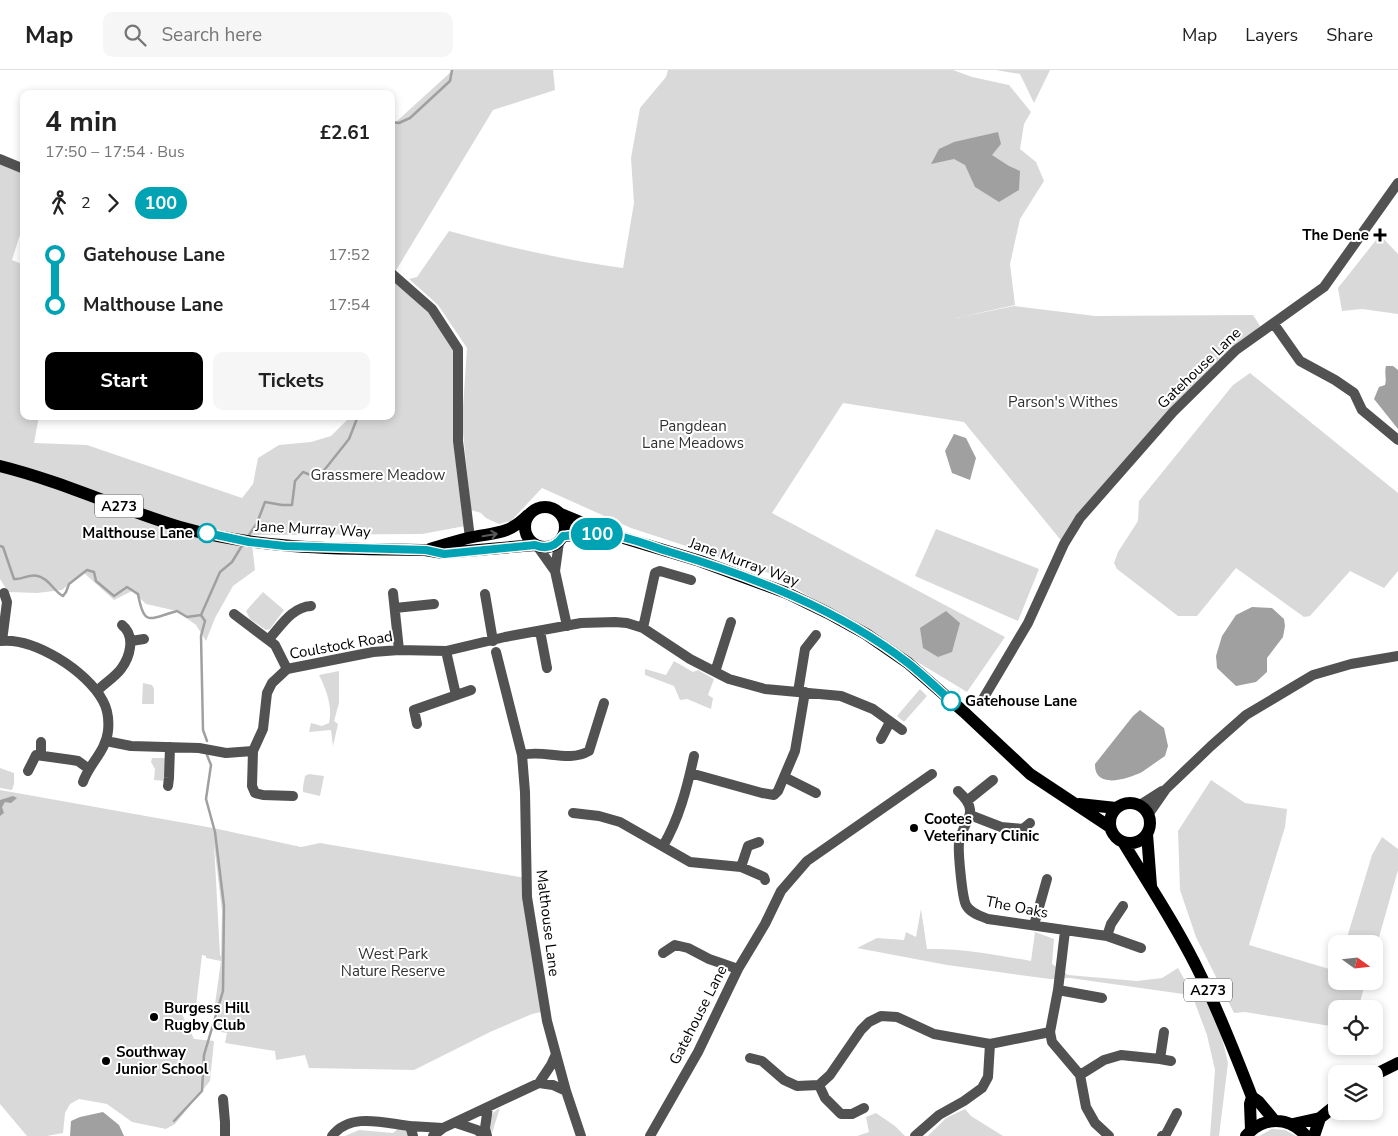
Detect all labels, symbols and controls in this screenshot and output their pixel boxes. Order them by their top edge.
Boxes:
search box [103,12,453,57]
text: Map [25,19,73,51]
icon: search [121,21,149,49]
text: Search here [161,22,262,48]
text: Map [1182,23,1217,47]
text: Layers [1245,23,1298,47]
text: Share [1326,23,1373,47]
text: 4 min [45,103,117,141]
text: £2.61 [320,120,370,146]
text: 17:50 – 17:54 · Bus [45,141,185,163]
icon: walk [45,189,73,217]
icon: forward [99,189,127,217]
text: 100 [145,191,177,215]
text: 2 [81,192,91,214]
place label: The Dene [1302,225,1369,245]
marker: The Dene [1373,228,1387,242]
text: Gatehouse Lane [83,242,225,268]
text: 17:52 [328,244,370,266]
text: Malthouse Lane [83,292,223,318]
text: 17:54 [328,294,370,316]
street label: Gatehouse Lane [1153,323,1245,413]
button: Start [45,352,203,410]
button: Tickets [213,352,370,410]
park label: Parson's Withes [1008,392,1118,412]
park label: Pangdean Lane Meadows [642,416,744,453]
park label: Grassmere Meadow [311,465,446,485]
road number: A273 [95,494,143,518]
street label: Jane Murray Way [254,516,372,542]
line badge: 100 [568,518,626,550]
text: 100 [581,522,613,546]
place label: Malthouse Lane [82,523,193,543]
marker: Malthouse Lane [197,523,217,543]
one-way arrow [482,529,498,539]
street label: Jane Murray Way [685,532,802,591]
street label: Coulstock Road [288,626,394,664]
marker: Gatehouse Lane [941,691,961,711]
place label: Gatehouse Lane [965,691,1077,711]
place label: Cootes Veterinary Clinic [923,809,1039,846]
marker: Cootes Veterinary Clinic [908,822,920,834]
street label: Malthouse Lane [532,869,564,977]
street label: The Oaks [984,891,1050,923]
north arrow [1328,935,1382,990]
map controls [1328,935,1383,1120]
park label: West Park Nature Reserve [341,944,445,981]
street label: Gatehouse Lane [664,962,732,1068]
road number: A273 [1184,978,1232,1002]
place label: Burgess Hill Rugby Club [164,998,250,1035]
button: locate [1328,1000,1383,1055]
marker: Burgess Hill Rugby Club [148,1011,160,1023]
place label: Southway Junior School [115,1042,209,1079]
marker: Southway Junior School [100,1055,112,1067]
button: layers [1328,1065,1383,1120]

